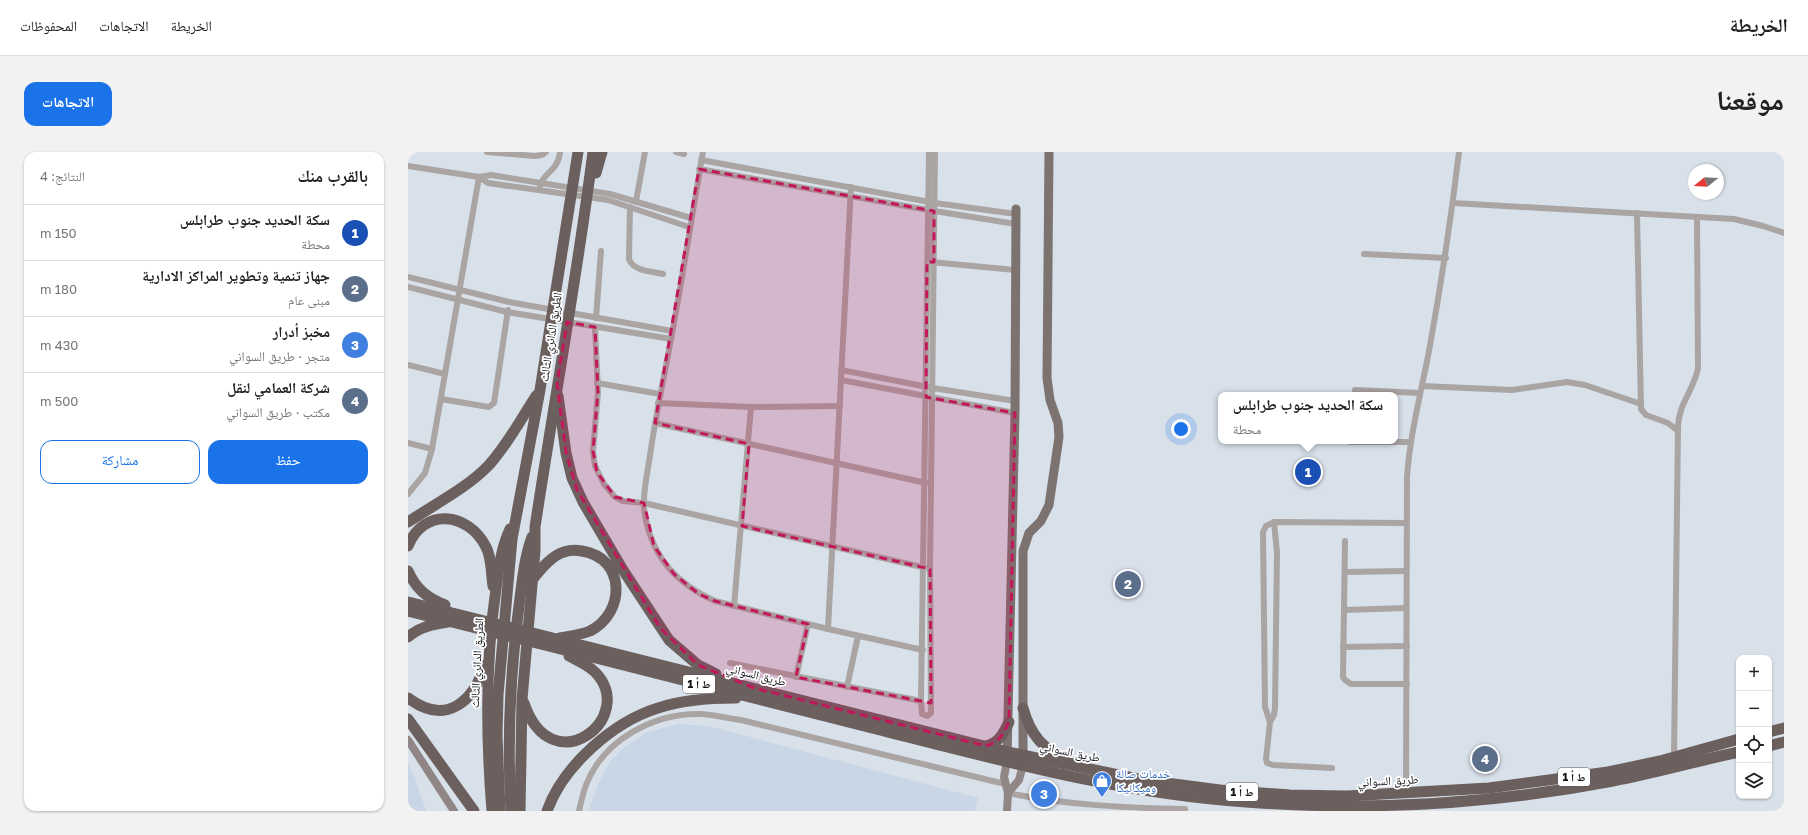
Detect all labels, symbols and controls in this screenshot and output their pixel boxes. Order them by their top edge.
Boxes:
text: الخريطة [1730,13,1788,36]
text: المحفوظات [20,17,77,34]
text: الاتجاهات [99,17,149,34]
text: الخريطة [171,17,212,34]
button: الاتجاهات [24,82,112,126]
text: موقعنا [1716,83,1784,116]
north arrow [1688,164,1724,200]
text: بالقرب منك [297,165,368,186]
text: النتائج: 4 [40,168,85,184]
text: سكة الحديد جنوب طرابلس [180,210,330,228]
text: 150 m [40,225,77,241]
text: 1 [352,225,358,241]
text: محطة [301,236,330,252]
text: جهاز تنمية وتطوير المراكز الادارية [142,266,330,284]
text: 180 m [40,281,77,297]
text: 2 [351,281,359,297]
street label: الطريق الدائري الثالث [536,291,568,383]
text: مبنى عام [288,292,330,308]
text: مخبز أدرار [273,322,330,340]
text: 430 m [40,337,78,353]
text: 3 [351,337,359,353]
text: متجر · طريق السواني [229,348,330,364]
text: شركة العمامي لنقل [227,378,330,396]
popup [1218,392,1398,444]
text: 500 m [40,393,78,409]
text: 4 [351,393,359,409]
text: سكة الحديد جنوب طرابلس [1233,395,1383,413]
text: مكتب · طريق السواني [226,404,330,420]
your location [1171,419,1191,439]
text: محطة [1233,421,1261,437]
button: مشاركة [40,440,200,484]
button: حفظ [208,440,368,484]
pin: 1 [1295,457,1321,487]
pin: 2 [1115,569,1141,599]
street label: الطريق الدائري الثالث [467,617,489,709]
map controls [1736,655,1772,799]
button: + [1736,655,1772,691]
street label: طريق السواني [724,660,788,692]
road number: ط أ 1 [683,675,715,693]
button: − [1736,691,1772,727]
button: locate [1736,727,1772,763]
street label: طريق السواني [1038,738,1102,768]
pin: 4 [1472,744,1498,774]
button: layers [1736,763,1772,799]
place label: خدمات صالة وميكانيكا [1116,766,1171,795]
road number: ط أ 1 [1558,768,1590,786]
shop icon: خدمات صالة وميكانيكا [1091,770,1113,798]
street label: طريق السواني [1357,771,1419,793]
pin: 3 [1031,779,1057,809]
road number: ط أ 1 [1226,783,1258,801]

